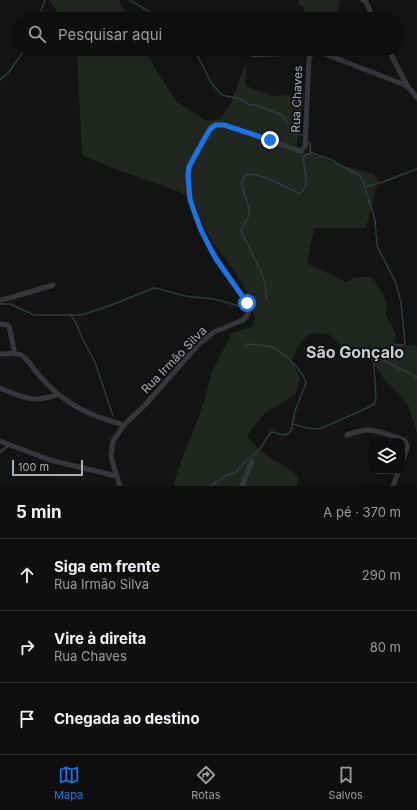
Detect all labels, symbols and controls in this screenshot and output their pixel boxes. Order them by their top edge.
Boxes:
search box [12,12,405,56]
icon: search [26,23,48,45]
text: Pesquisar aqui [58,25,162,44]
street label: Rua Chaves [288,65,305,133]
route end [261,131,279,149]
route start [238,294,256,312]
street label: Rua Irmão Silva [138,323,209,396]
district label: São Gonçalo [306,342,404,362]
map controls [369,438,405,474]
button: layers [369,438,405,474]
scale bar [12,458,83,477]
text: 100 m [18,460,49,474]
text: 5 min [16,502,62,522]
text: A pé · 370 m [323,504,401,520]
text: Siga em frente [54,557,160,576]
icon: ahead [16,564,38,586]
text: 290 m [362,567,401,583]
text: Rua Irmão Silva [54,576,149,592]
text: Vire à direita [54,629,146,648]
icon: right [16,636,38,658]
text: 80 m [370,639,401,655]
text: Rua Chaves [54,648,127,664]
icon: arrive [16,708,38,730]
text: Chegada ao destino [54,709,200,728]
tab: Mapa [54,764,83,802]
tab: Rotas [191,764,220,802]
tab: Salvos [329,764,363,802]

